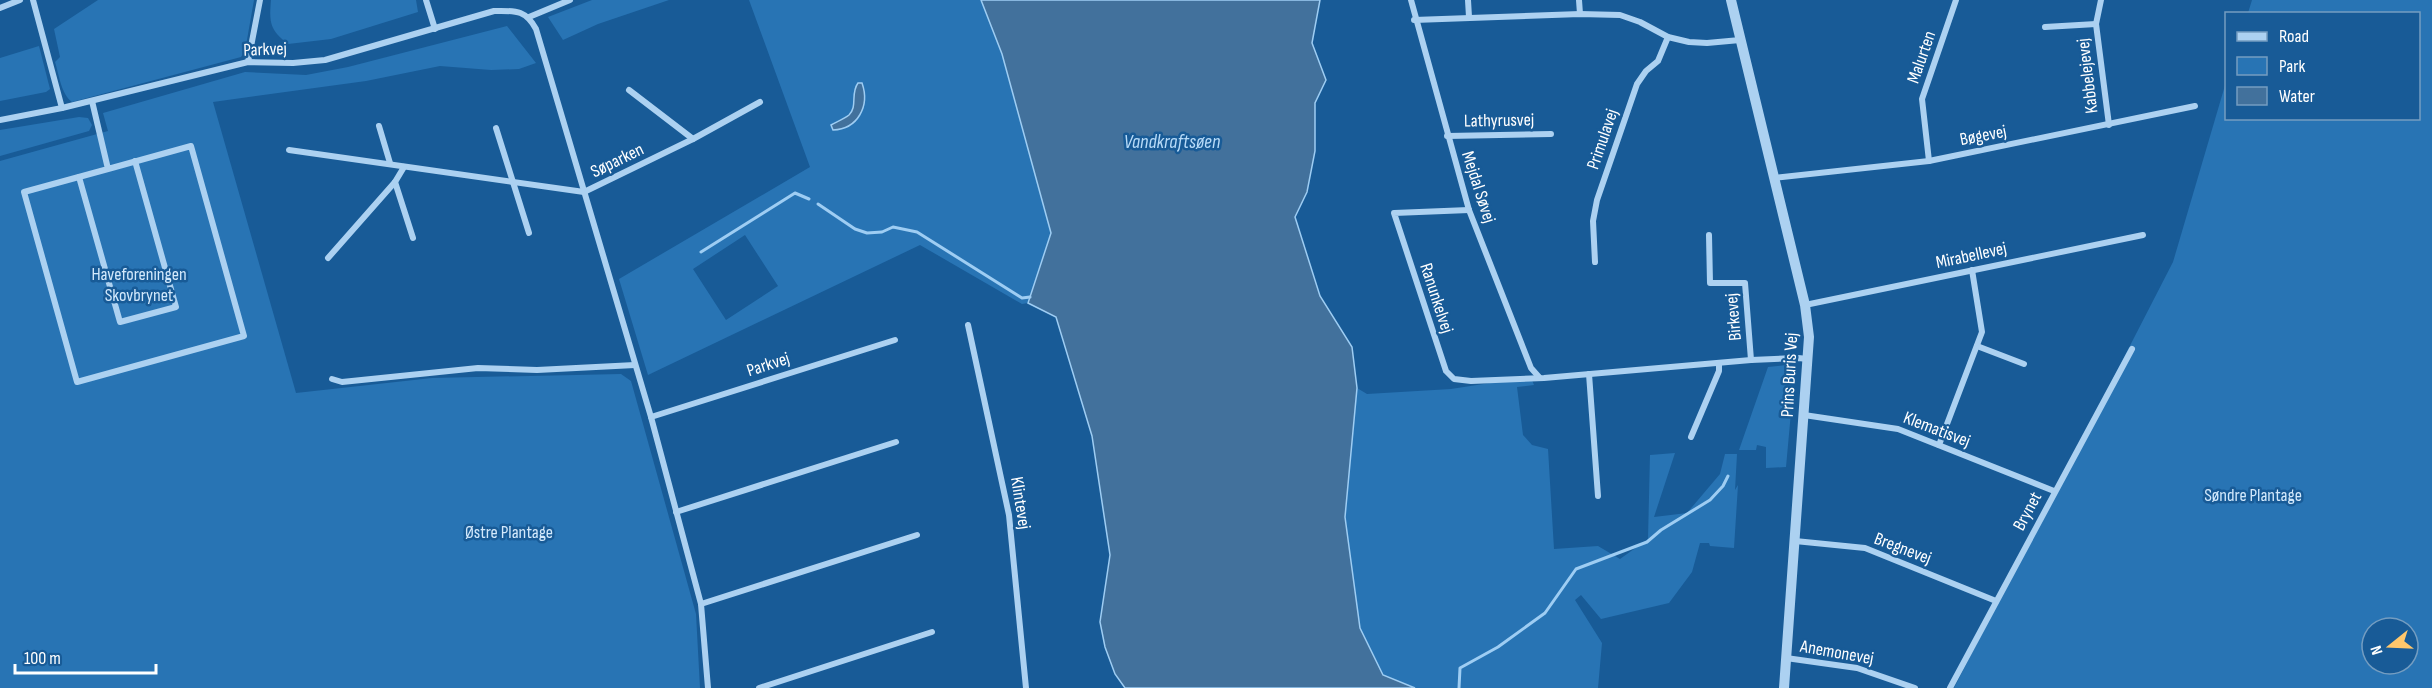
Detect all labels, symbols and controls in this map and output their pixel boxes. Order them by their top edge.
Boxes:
legend [2225,12,2420,120]
text: Road [2279,26,2309,47]
street label: Malurten [1903,28,1940,86]
street label: Kabbelejevej [2072,37,2103,115]
street label: Parkvej [243,38,287,61]
text: Park [2279,56,2305,77]
text: Water [2279,86,2315,107]
street label: Primulavej [1582,106,1623,172]
street label: Lathyrusvej [1464,109,1534,132]
street label: Bøgevej [1958,121,2008,150]
water label: Vandkraftsøen [1124,130,1220,154]
street label: Søparken [587,139,647,182]
street label: Mejdal Søvej [1457,149,1500,226]
street label: Mirabellevej [1934,238,2008,273]
street label: Ranunkelvej [1415,260,1458,336]
park label: Haveforeningen Skovbrynet [91,264,187,306]
street label: Birkevej [1721,292,1746,342]
street label: Prins Buris Vej [1777,332,1802,418]
street label: Parkvej [744,348,792,381]
street label: Klematisvej [1900,407,1973,452]
street label: Klintevej [1006,475,1035,531]
park label: Søndre Plantage [2204,485,2302,506]
street label: Brynet [2009,488,2046,534]
park label: Østre Plantage [465,522,553,543]
street label: Bregnevej [1871,528,1934,569]
north arrow [2360,616,2420,676]
street label: Anemonevej [1798,636,1875,669]
scale bar [15,637,156,675]
text: N [2367,643,2388,657]
text: 100 m [24,648,61,669]

